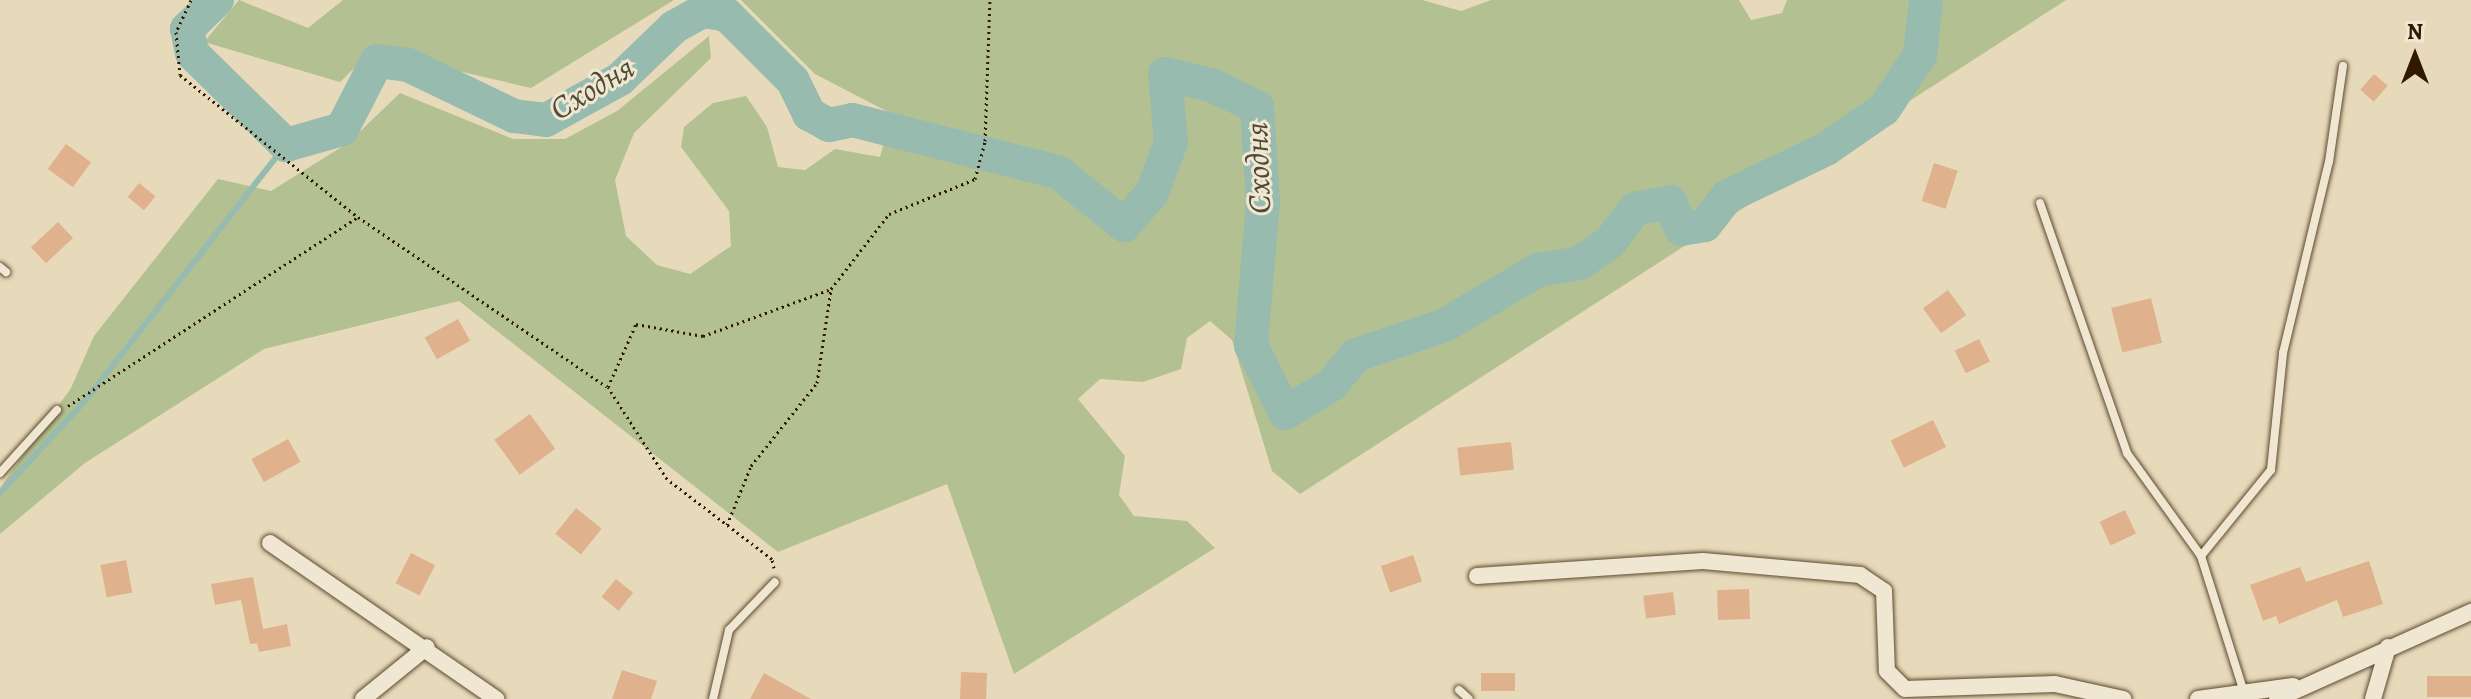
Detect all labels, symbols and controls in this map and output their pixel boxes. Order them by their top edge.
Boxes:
north arrow [2375,16,2455,96]
text: N [2407,17,2423,47]
water label: Сходня [543,48,641,128]
water label: Сходня [1237,122,1279,214]

